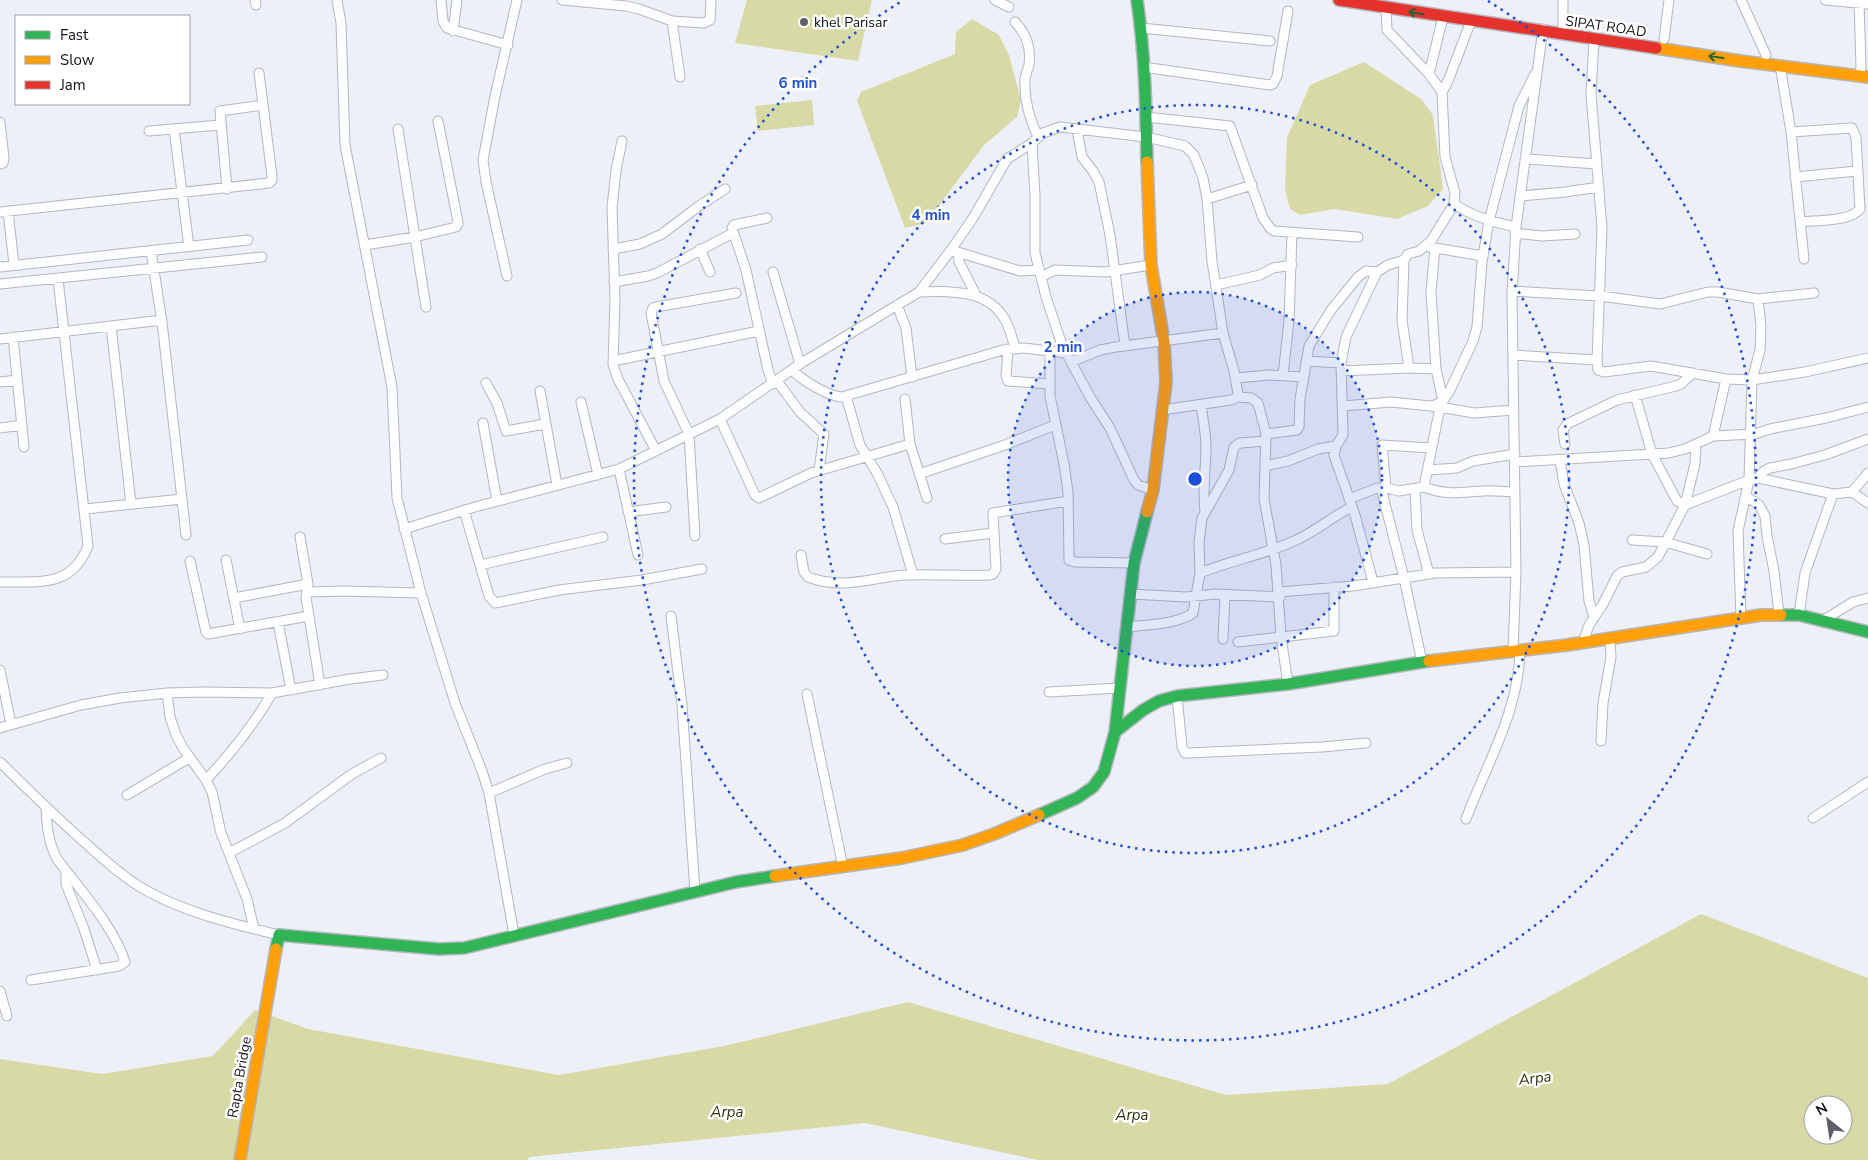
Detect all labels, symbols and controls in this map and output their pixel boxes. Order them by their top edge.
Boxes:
one-way arrow [1409,7,1425,17]
street label: SIPAT ROAD [1564,11,1648,42]
place label: khel Parisar [814,13,888,32]
legend [15,15,190,105]
marker: khel Parisar [798,16,810,28]
text: Fast [60,25,89,45]
text: Slow [60,50,95,70]
one-way arrow [1708,52,1724,62]
text: 6 min [779,73,817,93]
text: Jam [59,75,86,95]
text: 4 min [912,205,950,225]
text: 2 min [1044,337,1082,357]
centre of rings [1186,470,1204,488]
street label: Rapta Bridge [223,1035,256,1119]
water label: Arpa [1516,1066,1553,1090]
north arrow [1803,1095,1853,1145]
text: N [1812,1098,1831,1120]
water label: Arpa [709,1102,744,1122]
water label: Arpa [1114,1105,1149,1125]

